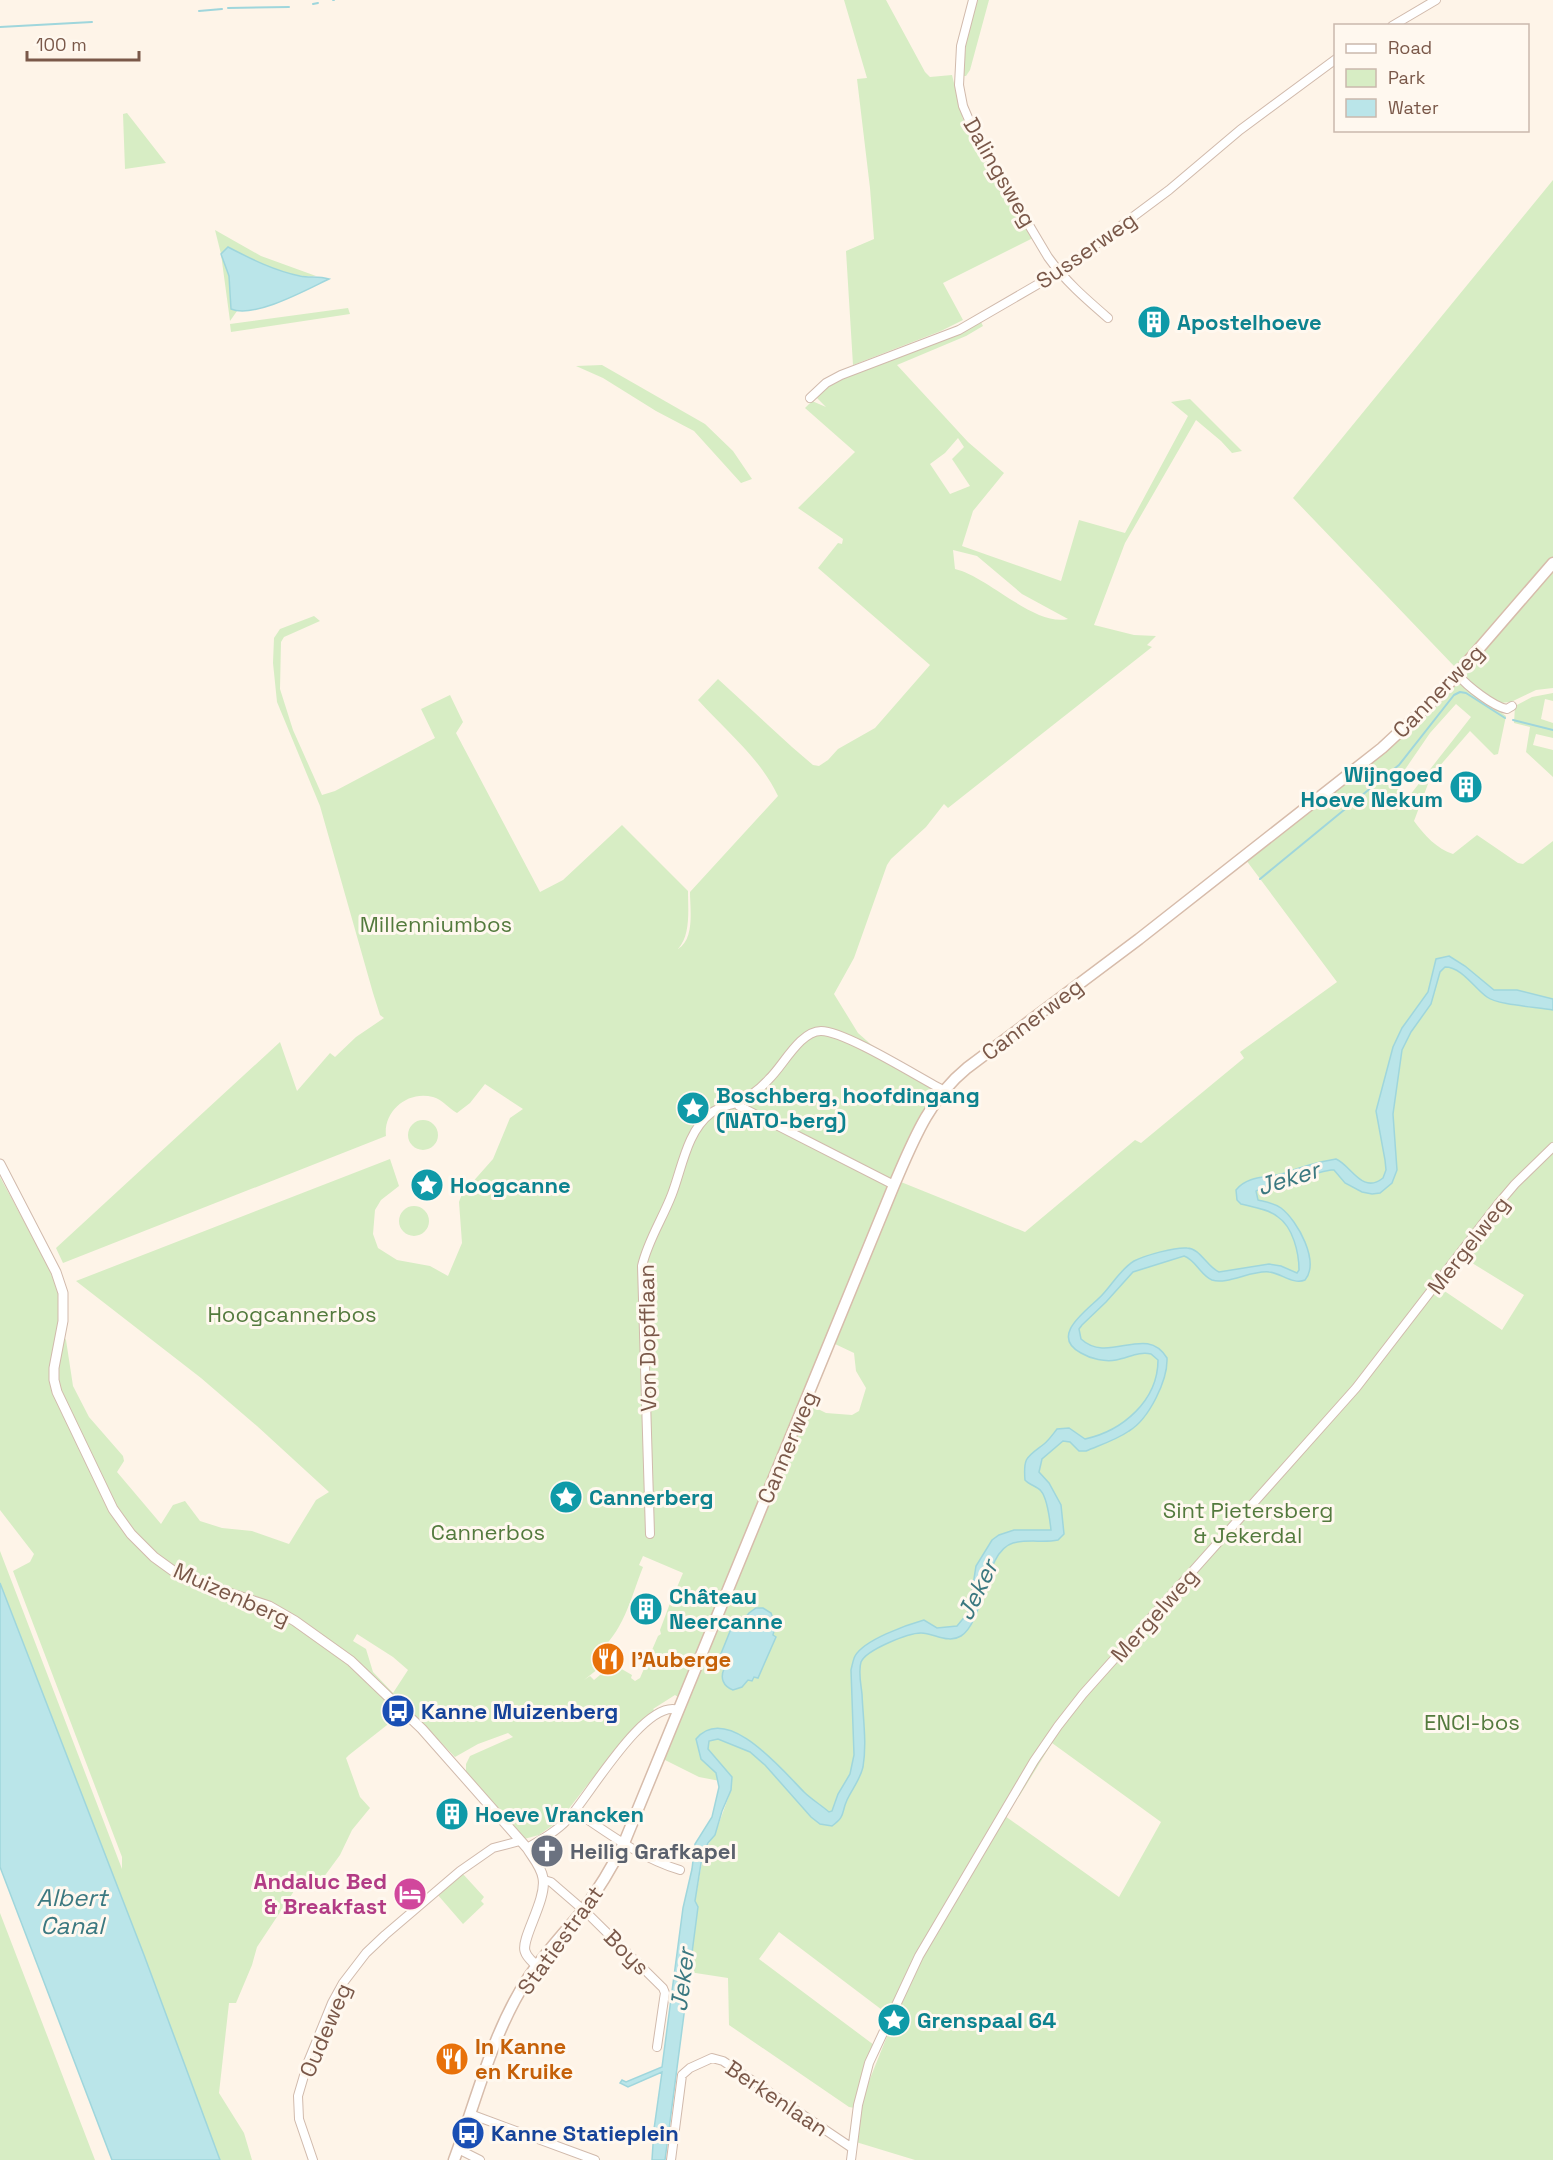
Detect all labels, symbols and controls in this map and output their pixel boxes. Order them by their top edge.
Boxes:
scale bar [27,24,140,62]
legend [1334,24,1529,132]
text: 100 m [36,33,87,56]
text: Road [1388,36,1432,59]
text: Park [1388,66,1426,89]
text: Water [1388,96,1439,119]
street label: Dalingsweg [957,112,1043,232]
street label: Susserweg [1030,205,1142,295]
building icon: Apostelhoeve [1136,304,1172,340]
place label: Apostelhoeve [1177,308,1322,336]
street label: Cannerweg [1386,638,1490,744]
place label: Wijngoed Hoeve Nekum [1301,760,1443,813]
building icon: Wijngoed Hoeve Nekum [1448,769,1484,805]
park label: Millenniumbos [360,910,512,938]
street label: Cannerweg [976,972,1088,1066]
place label: Boschberg, hoofdingang (NATO-berg) [716,1081,980,1134]
place icon: Boschberg, hoofdingang (NATO-berg) [675,1090,711,1126]
water label: Jeker [1253,1153,1326,1202]
place icon: Hoogcanne [409,1167,445,1203]
place label: Hoogcanne [450,1171,571,1199]
street label: Mergelweg [1421,1190,1515,1300]
street label: Von Dopfflaan [632,1264,662,1412]
park label: Hoogcannerbos [207,1300,377,1328]
street label: Cannerweg [751,1386,823,1508]
place icon: Cannerberg [548,1479,584,1515]
place label: Cannerberg [589,1483,713,1511]
park label: Sint Pietersberg & Jekerdal [1163,1496,1333,1549]
park label: Cannerbos [431,1518,545,1546]
water label: Jeker [949,1552,1006,1625]
street label: Muizenberg [169,1556,295,1632]
street label: Mergelweg [1104,1562,1204,1668]
place label: Château Neercanne [669,1582,783,1635]
building icon: Château Neercanne [628,1591,664,1627]
restaurant icon: l'Auberge [590,1641,626,1677]
place label: l'Auberge [631,1645,731,1673]
bus stop icon: Kanne Muizenberg [380,1693,416,1729]
place label: Kanne Muizenberg [421,1697,618,1725]
park label: ENCI-bos [1424,1708,1520,1736]
building icon: Hoeve Vrancken [434,1796,470,1832]
place label: Hoeve Vrancken [475,1800,644,1828]
church icon: Heilig Grafkapel [529,1833,565,1869]
place label: Heilig Grafkapel [570,1837,736,1865]
place label: Andaluc Bed & Breakfast [254,1867,387,1920]
hotel icon: Andaluc Bed & Breakfast [392,1876,428,1912]
street label: Statiestraat [511,1880,609,2000]
water label: Albert Canal [37,1882,109,1941]
street label: Boys [598,1923,656,1981]
water label: Jeker [663,1944,702,2013]
street label: Oudeweg [293,1979,357,2081]
place icon: Grenspaal 64 [876,2002,912,2038]
place label: Grenspaal 64 [917,2006,1056,2034]
place label: In Kanne en Kruike [475,2032,573,2085]
restaurant icon: In Kanne en Kruike [434,2041,470,2077]
street label: Berkenlaan [720,2053,834,2143]
bus stop icon: Kanne Statieplein [450,2115,486,2151]
place label: Kanne Statieplein [491,2119,679,2147]

